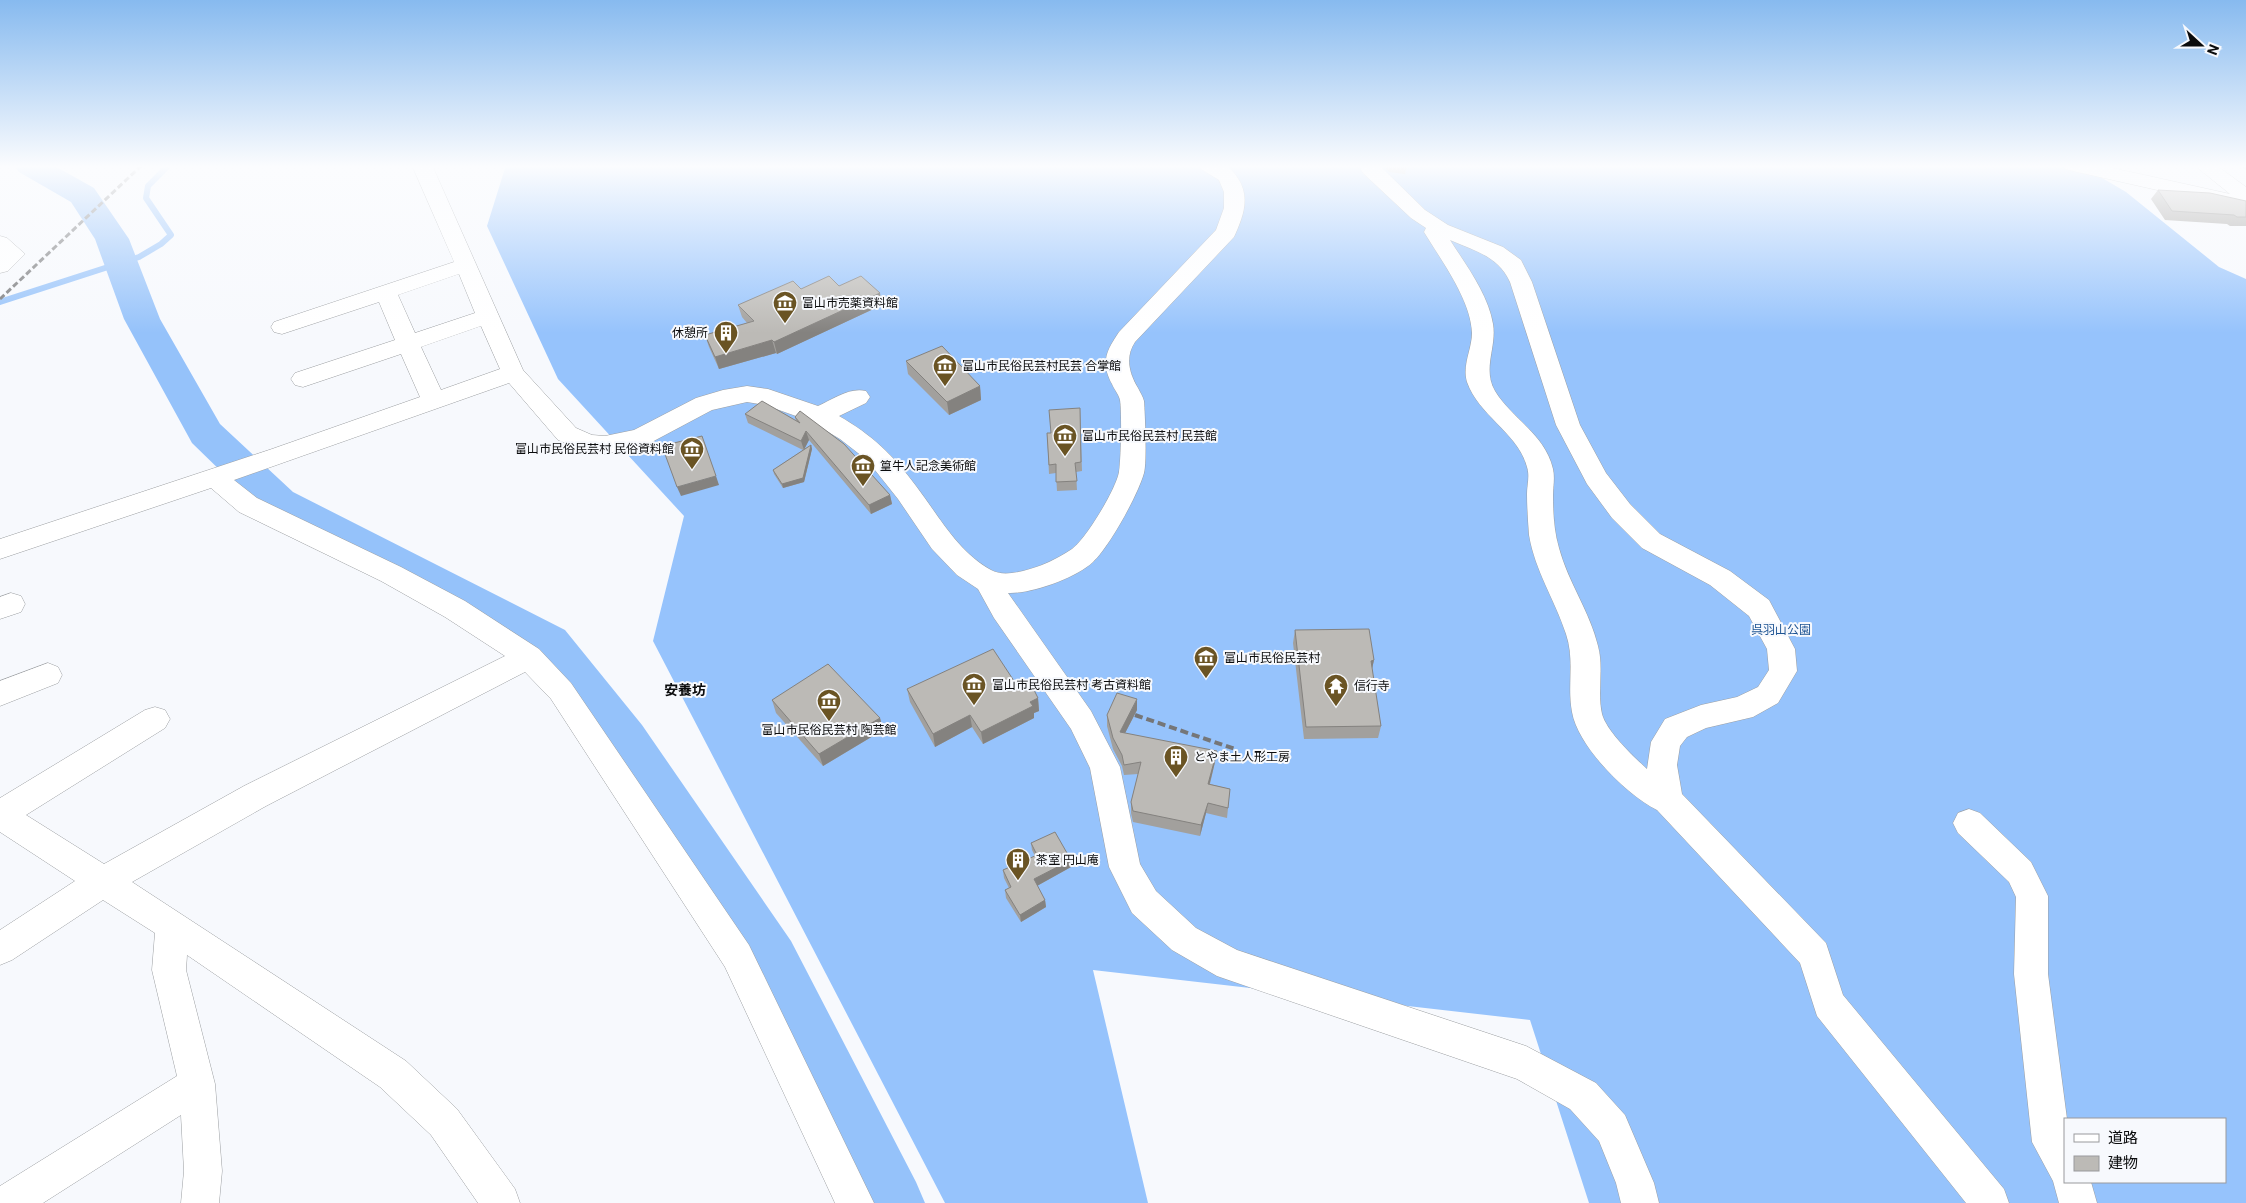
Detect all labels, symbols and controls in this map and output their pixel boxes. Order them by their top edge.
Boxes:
north arrow [2176,20,2226,70]
text: N [2204,42,2222,57]
museum icon: 富山市売薬資料館 [772,290,798,324]
place label: 富山市売薬資料館 [802,296,898,310]
building icon: 休憩所 [713,320,739,354]
place label: 休憩所 [672,326,708,340]
museum icon: 富山市民俗民芸村民芸 合掌館 [932,353,958,387]
place label: 富山市民俗民芸村民芸 合掌館 [962,359,1121,373]
museum icon: 富山市民俗民芸村 民芸館 [1052,423,1078,457]
place label: 富山市民俗民芸村 民芸館 [1082,429,1217,443]
museum icon: 富山市民俗民芸村 民俗資料館 [679,436,705,470]
place label: 富山市民俗民芸村 民俗資料館 [515,442,674,456]
museum icon: 篁牛人記念美術館 [850,453,876,487]
place label: 篁牛人記念美術館 [880,459,976,473]
park label: 呉羽山公園 [1751,623,1811,637]
museum icon: 富山市民俗民芸村 [1193,645,1219,679]
place label: 富山市民俗民芸村 [1224,651,1321,665]
museum icon: 富山市民俗民芸村 考古資料館 [961,672,987,706]
temple icon: 信行寺 [1323,673,1349,707]
place label: 富山市民俗民芸村 考古資料館 [992,678,1151,692]
place label: 信行寺 [1354,679,1390,693]
district label: 安養坊 [664,682,706,698]
museum icon: 富山市民俗民芸村 陶芸館 [816,688,842,722]
place label: 富山市民俗民芸村 陶芸館 [762,723,896,737]
building icon: とやま土人形工房 [1163,744,1189,778]
place label: とやま土人形工房 [1194,750,1290,764]
building icon: 茶室 円山庵 [1005,847,1031,881]
place label: 茶室 円山庵 [1036,853,1099,867]
legend [2064,1118,2226,1183]
text: 道路 [2108,1129,2138,1147]
text: 建物 [2108,1154,2138,1172]

